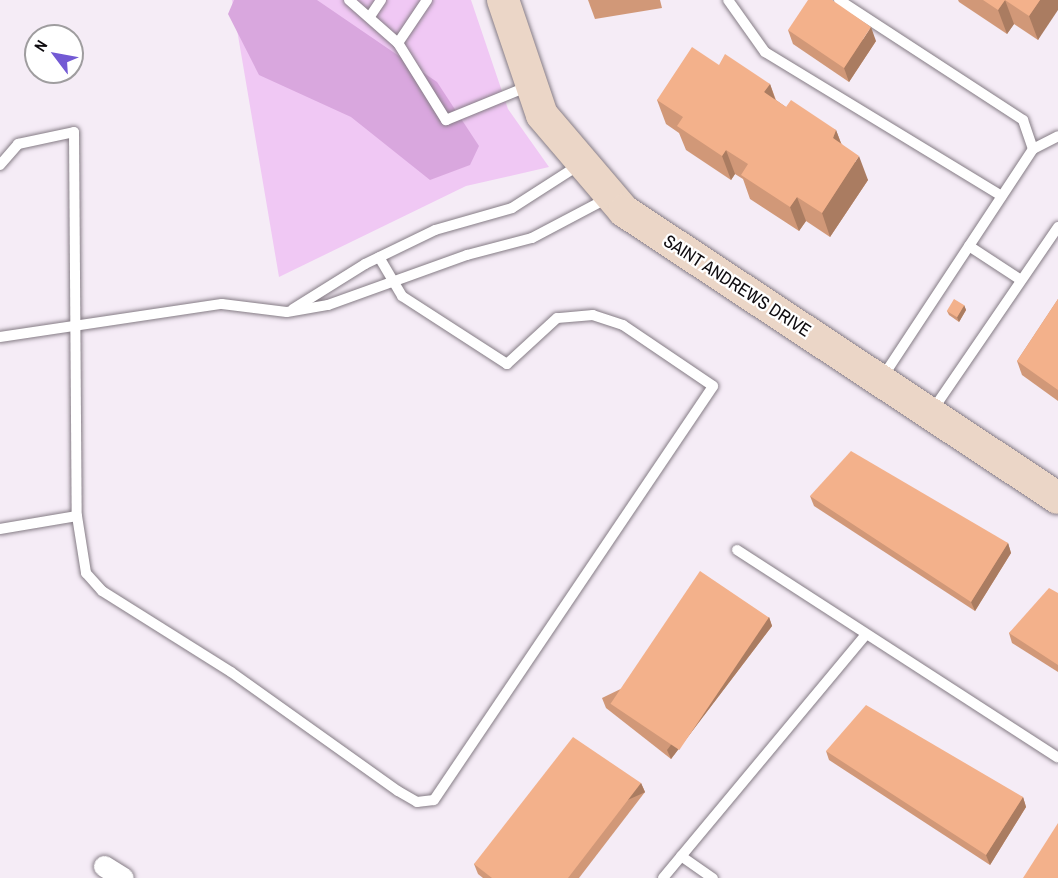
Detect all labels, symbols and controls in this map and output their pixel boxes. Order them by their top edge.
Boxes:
north arrow [24,24,84,84]
text: N [29,36,52,55]
street label: SAINT ANDREWS DRIVE [659,230,815,342]

